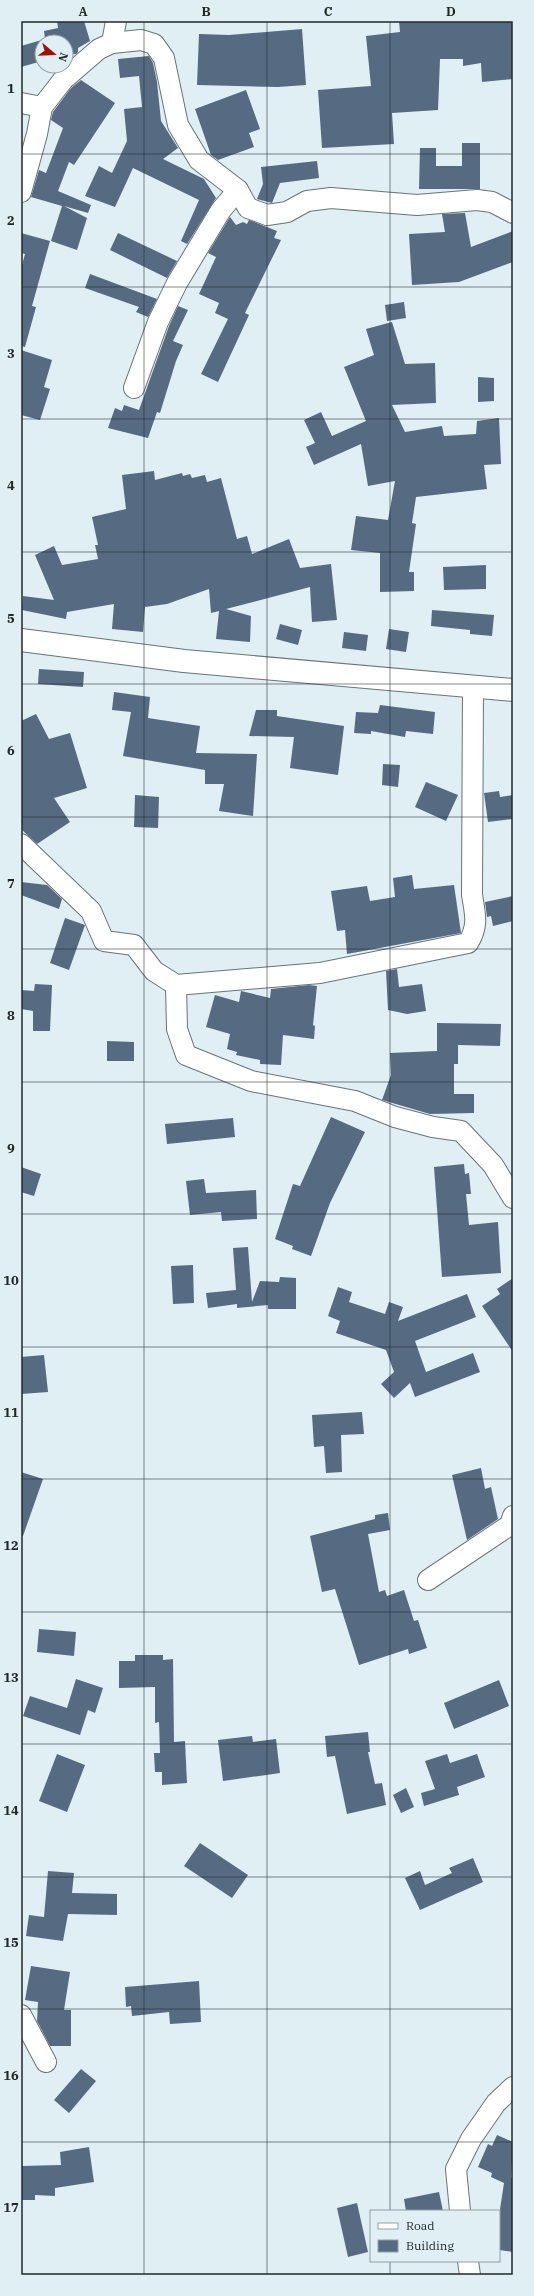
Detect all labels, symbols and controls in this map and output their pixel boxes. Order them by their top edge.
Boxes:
text: A [78,3,88,20]
text: B [201,3,211,20]
text: C [324,3,333,20]
text: D [446,3,456,20]
north arrow [34,34,74,74]
text: N [55,51,71,64]
text: 1 [7,80,15,97]
text: 2 [7,212,15,229]
text: 3 [7,345,15,362]
text: 4 [7,477,15,494]
text: 5 [7,610,15,627]
text: 6 [7,742,15,759]
text: 7 [7,875,15,892]
text: 8 [7,1007,15,1024]
text: 9 [7,1140,15,1157]
text: 10 [3,1272,19,1289]
text: 11 [3,1404,19,1421]
text: 12 [3,1537,19,1554]
text: 13 [3,1669,19,1686]
text: 14 [3,1802,19,1819]
text: 15 [3,1934,19,1951]
text: 16 [3,2067,19,2084]
text: 17 [3,2199,19,2216]
legend [370,2210,500,2262]
text: Road [406,2218,435,2233]
text: Building [406,2238,454,2253]

